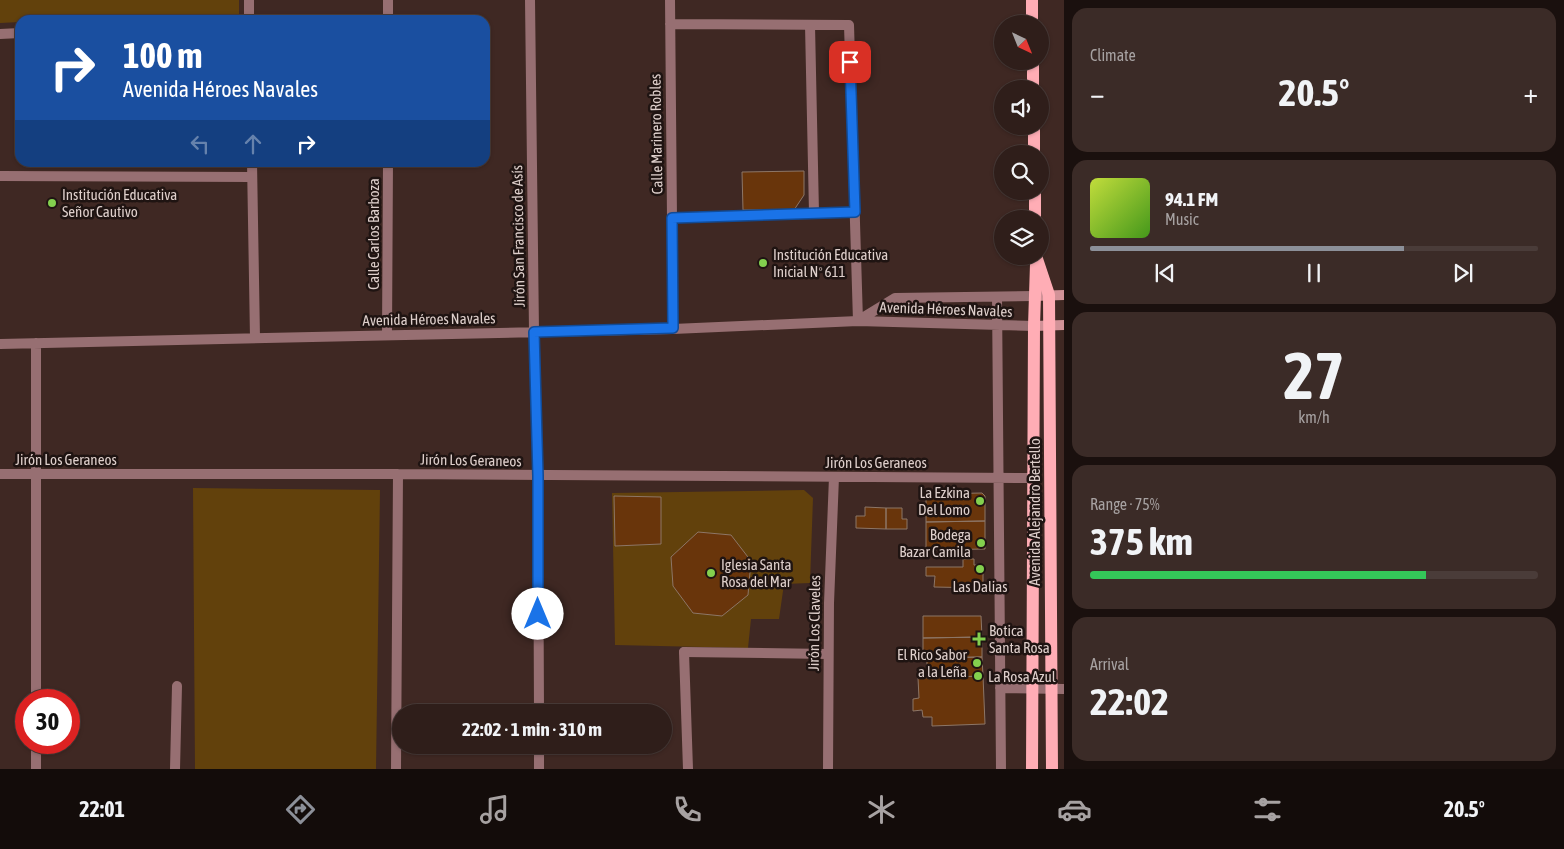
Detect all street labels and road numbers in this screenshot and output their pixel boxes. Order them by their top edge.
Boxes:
street label: Calle Marinero Robles [646,74,666,194]
street label: Jirón San Francisco de Asís [508,165,528,307]
street label: Calle Carlos Barboza [365,178,382,290]
street label: Avenida Héroes Navales [879,298,1013,320]
street label: Avenida Héroes Navales [362,309,496,329]
street label: Avenida Alejandro Bertello [1026,438,1043,586]
street label: Jirón Los Geraneos [15,451,117,468]
street label: Jirón Los Geraneos [420,451,522,469]
street label: Jirón Los Geraneos [825,454,927,471]
street label: Jirón Los Claveles [805,575,823,671]

